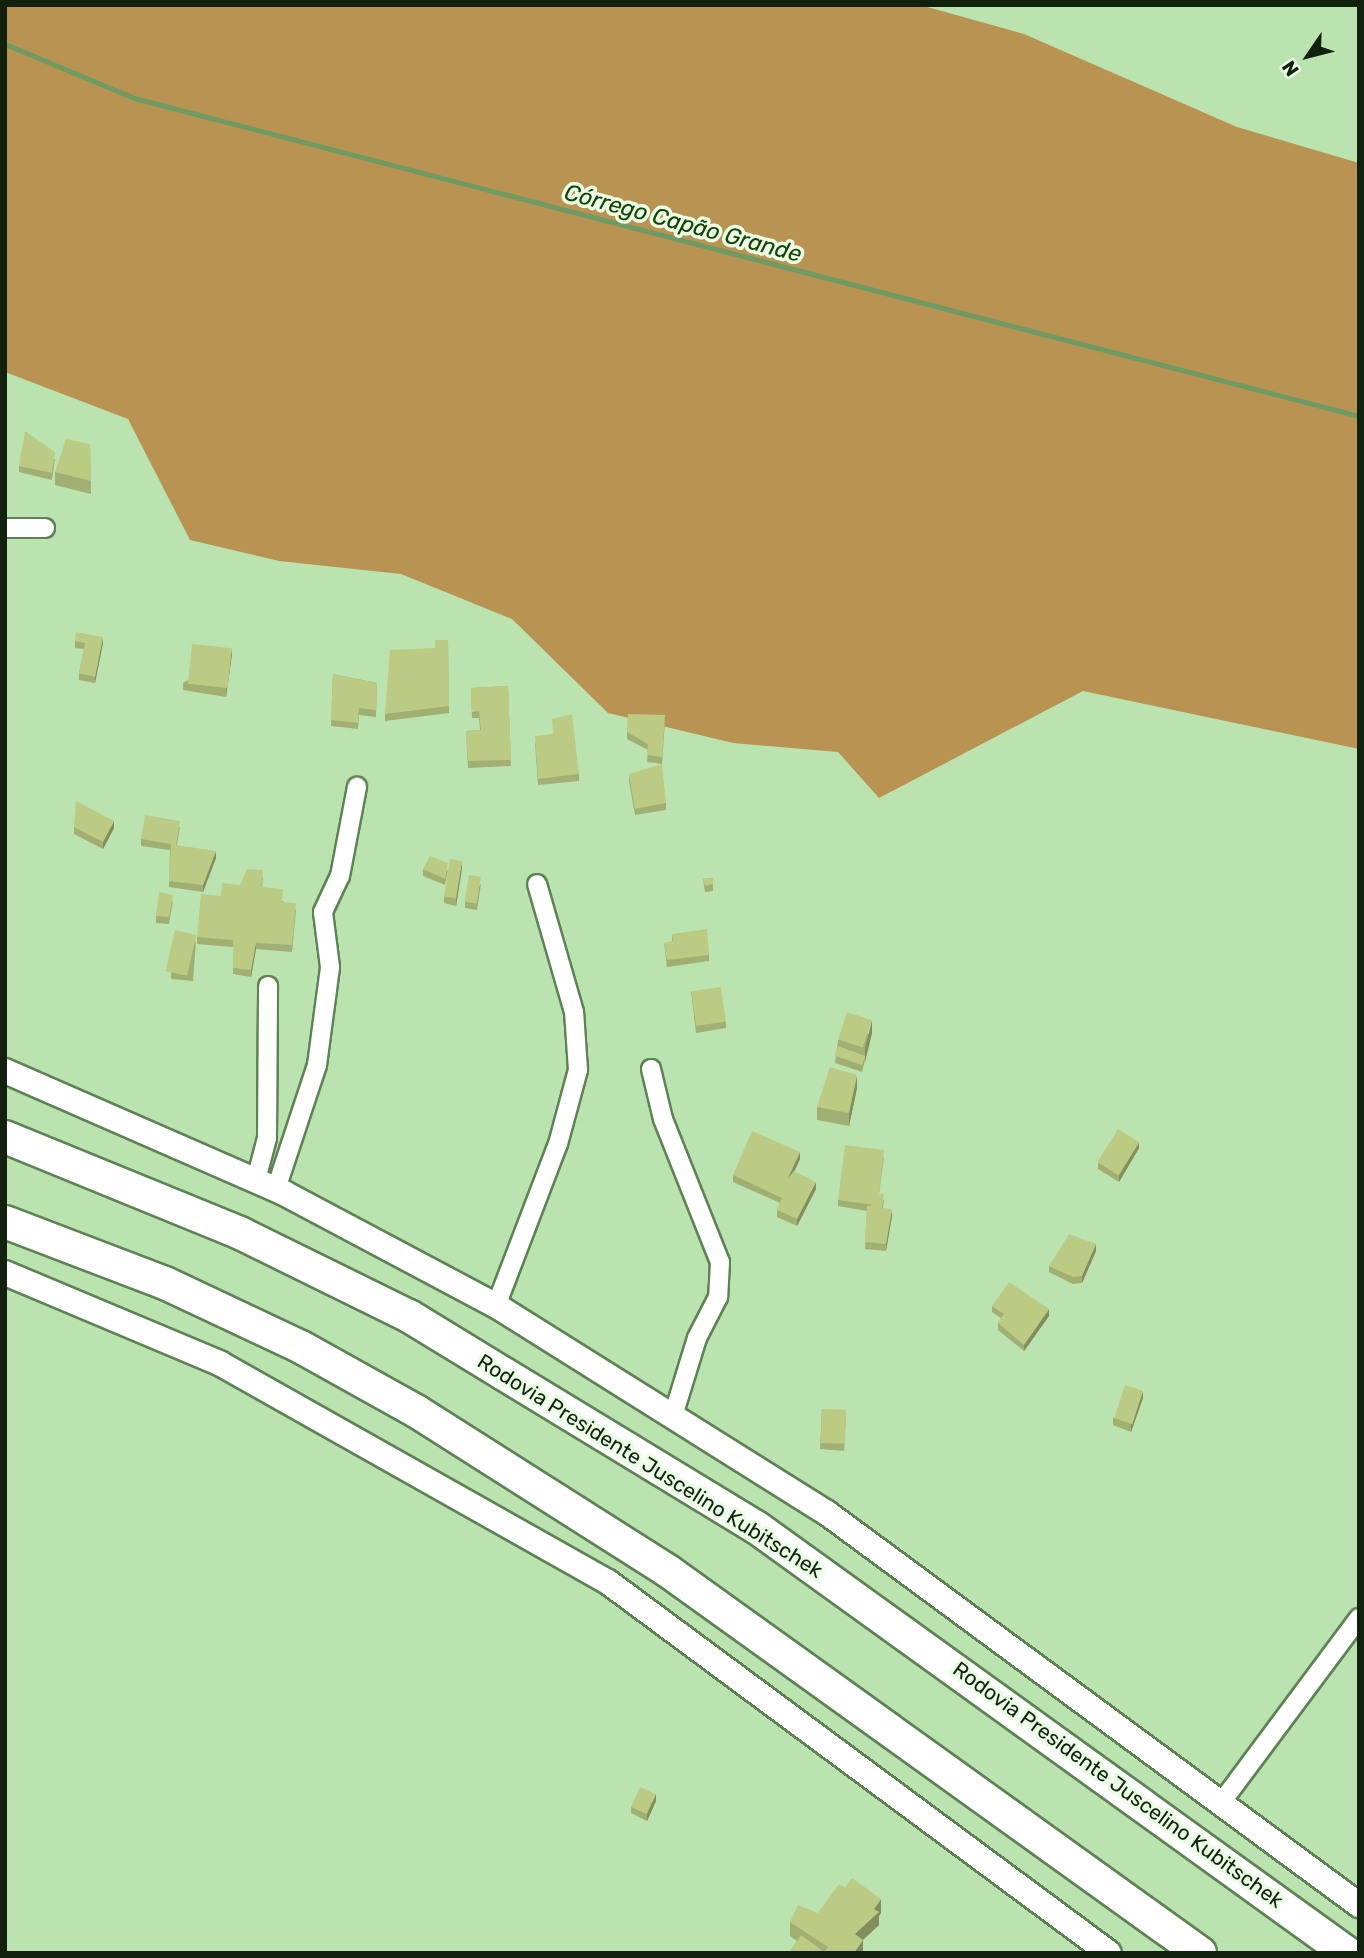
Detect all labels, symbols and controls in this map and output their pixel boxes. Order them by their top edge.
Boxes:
north arrow [1273,21,1343,91]
text: N [1277,56,1304,81]
water label: Córrego Capão Grande [561,178,805,268]
street label: Rodovia Presidente Juscelino Kubitschek [473,1349,827,1583]
street label: Rodovia Presidente Juscelino Kubitschek [948,1657,1288,1913]

